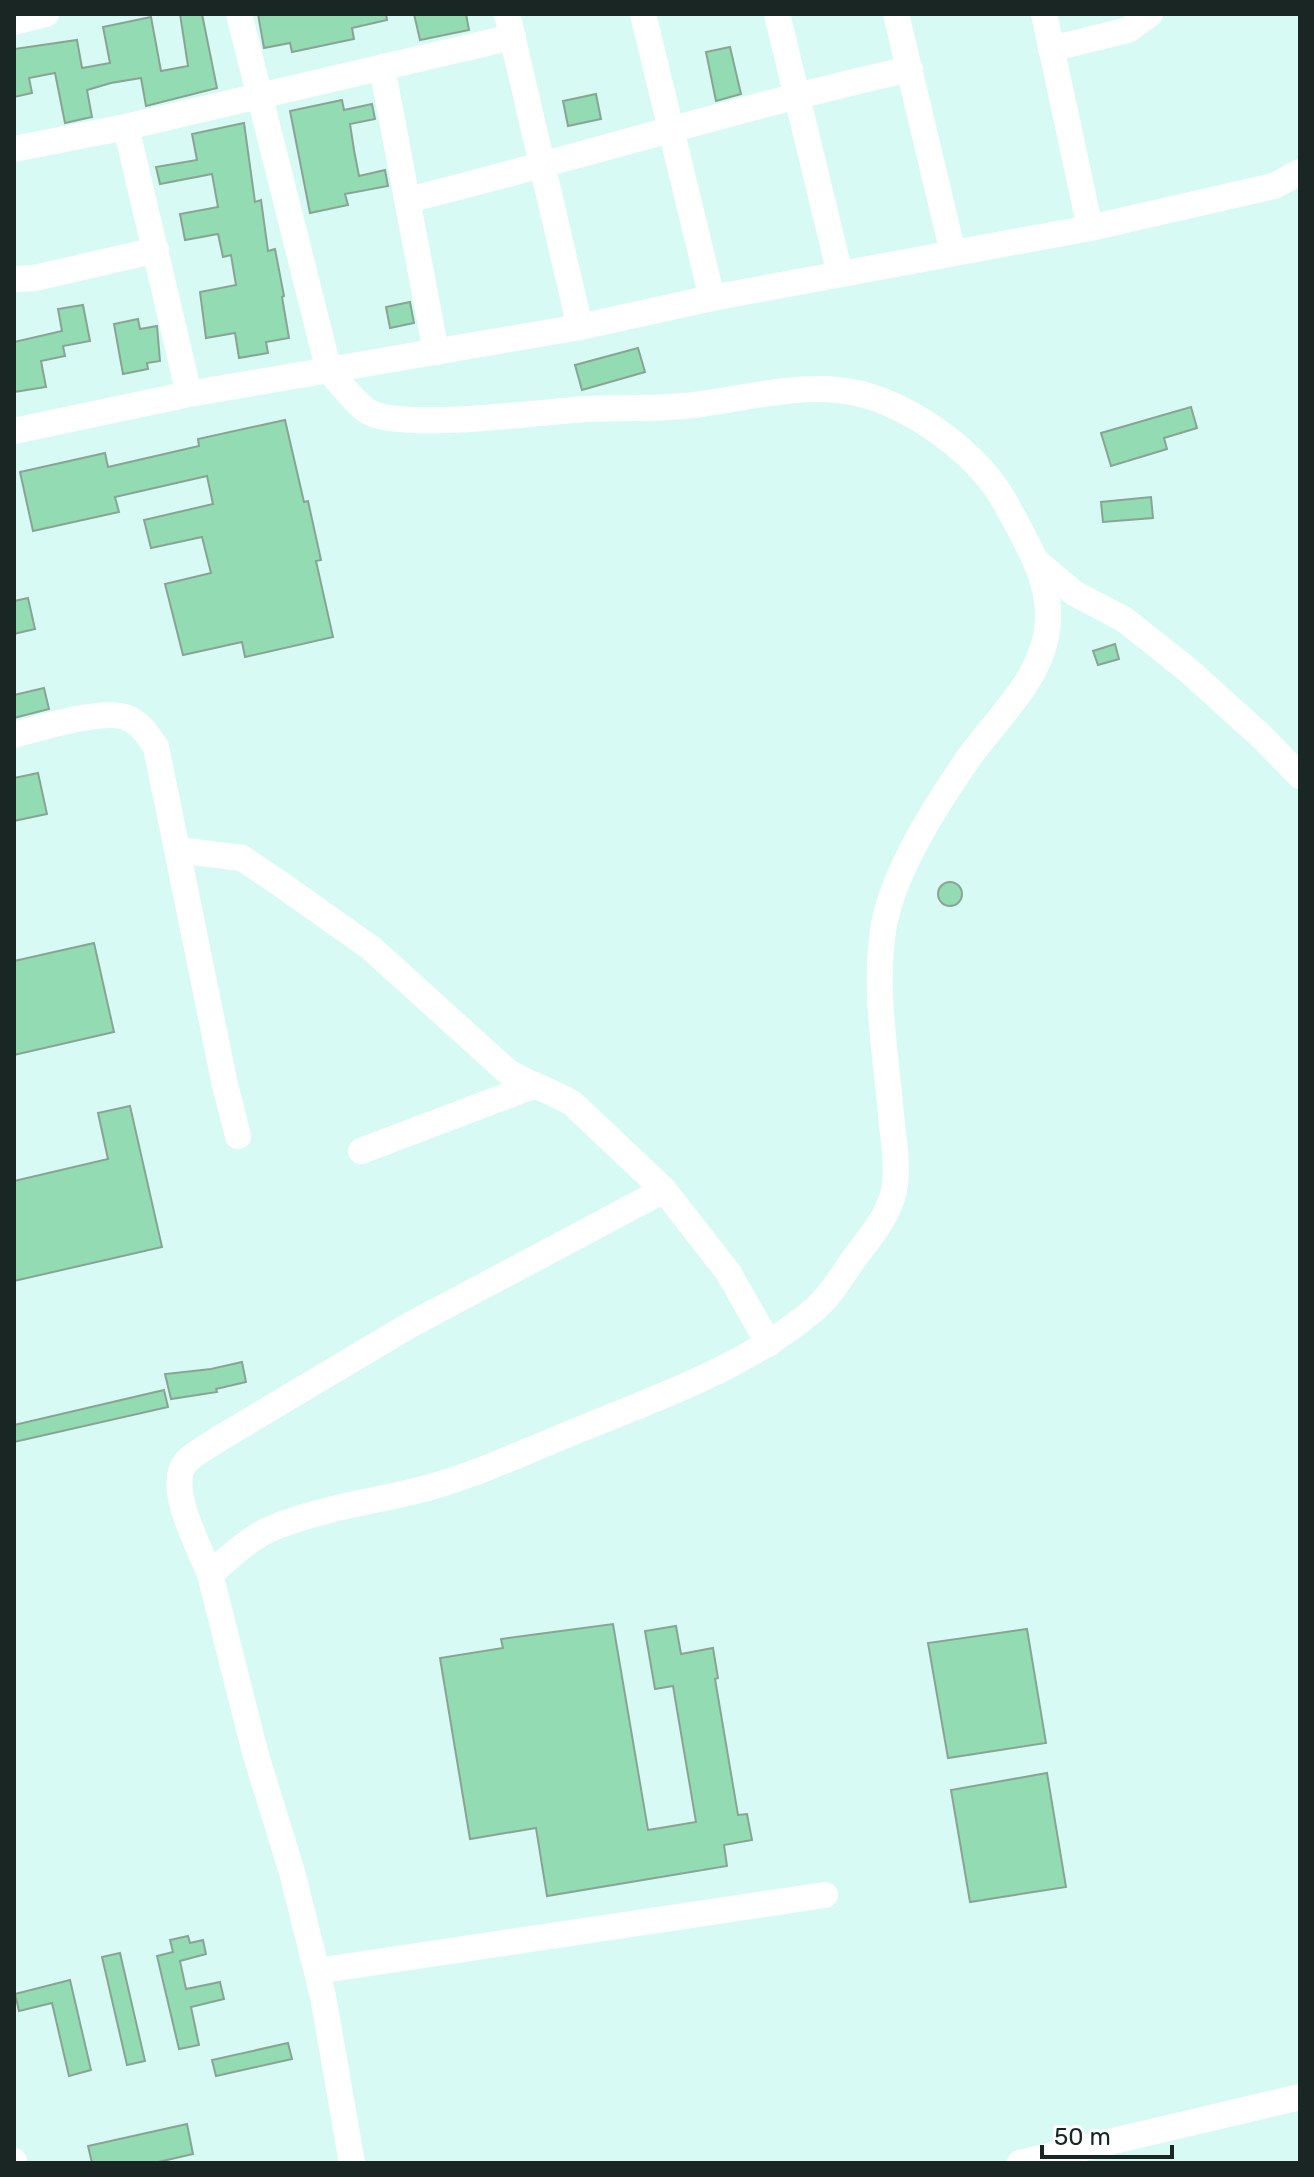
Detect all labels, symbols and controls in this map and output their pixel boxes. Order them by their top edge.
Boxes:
scale bar [1042,2109,1172,2159]
text: 50 m [1054,2123,1111,2151]

